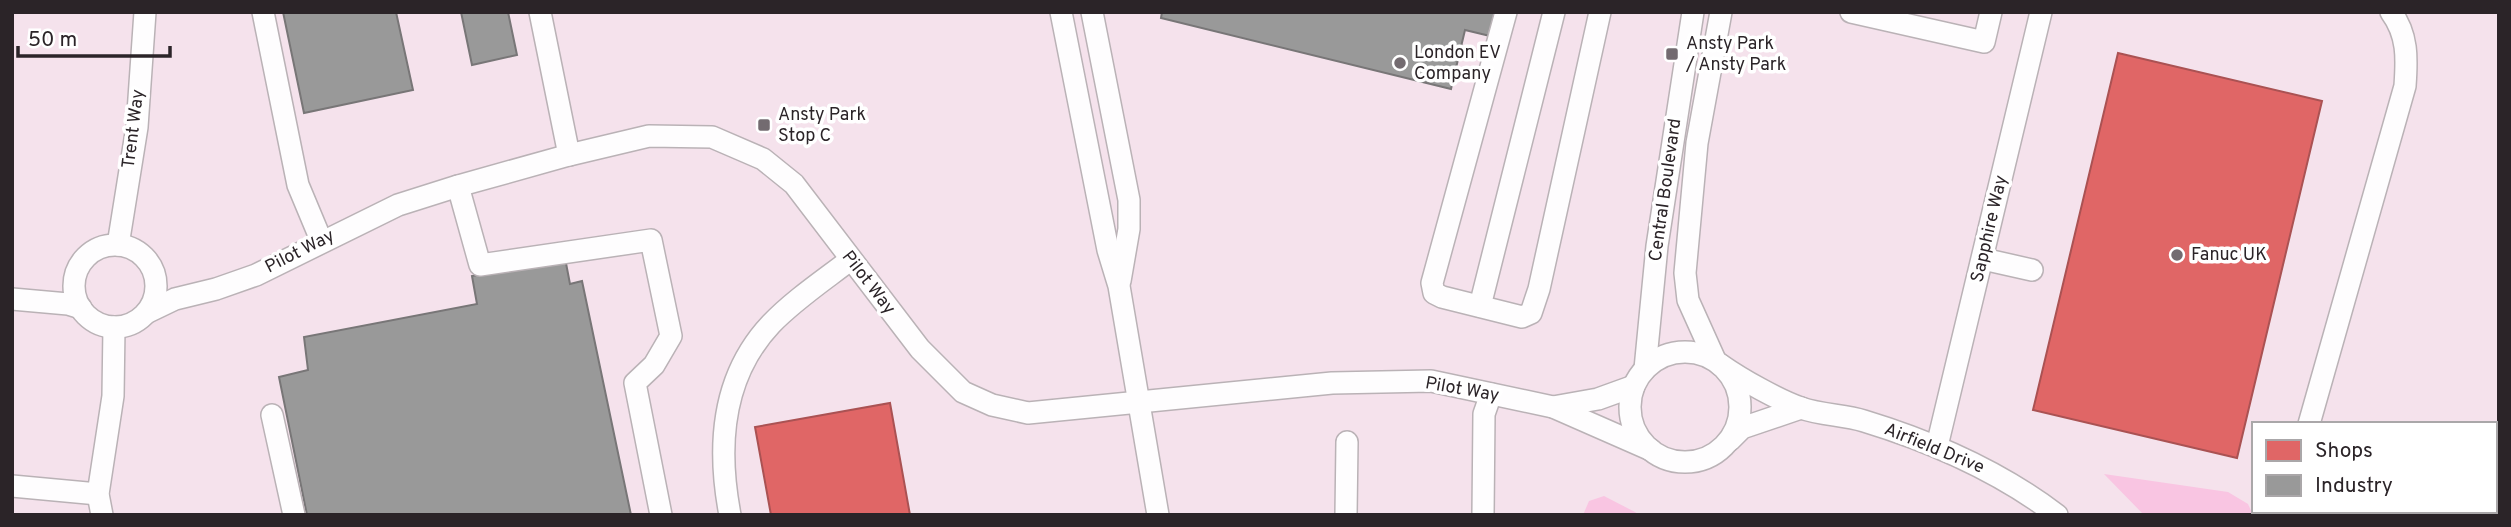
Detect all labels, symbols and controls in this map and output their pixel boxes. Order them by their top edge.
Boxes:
scale bar [18,14,170,58]
text: 50 m [28,27,77,54]
place label: Ansty Park / Ansty Park [1685,33,1786,77]
place label: London EV Company [1414,42,1501,86]
marker: Ansty Park / Ansty Park [1664,46,1680,62]
marker: London EV Company [1392,55,1408,71]
street label: Trent Way [118,88,150,170]
place label: Ansty Park Stop C [778,104,866,148]
marker: Ansty Park Stop C [756,117,772,133]
street label: Central Boulevard [1645,117,1687,263]
street label: Sapphire Way [1967,173,2013,285]
street label: Pilot Way [261,225,339,279]
place label: Fanuc UK [2191,244,2267,267]
street label: Pilot Way [836,246,900,320]
marker: Fanuc UK [2169,247,2185,263]
street label: Pilot Way [1423,372,1501,408]
street label: Airfield Drive [1881,419,1987,479]
legend [2252,422,2497,513]
text: Shops [2315,438,2373,465]
text: Industry [2315,473,2393,500]

